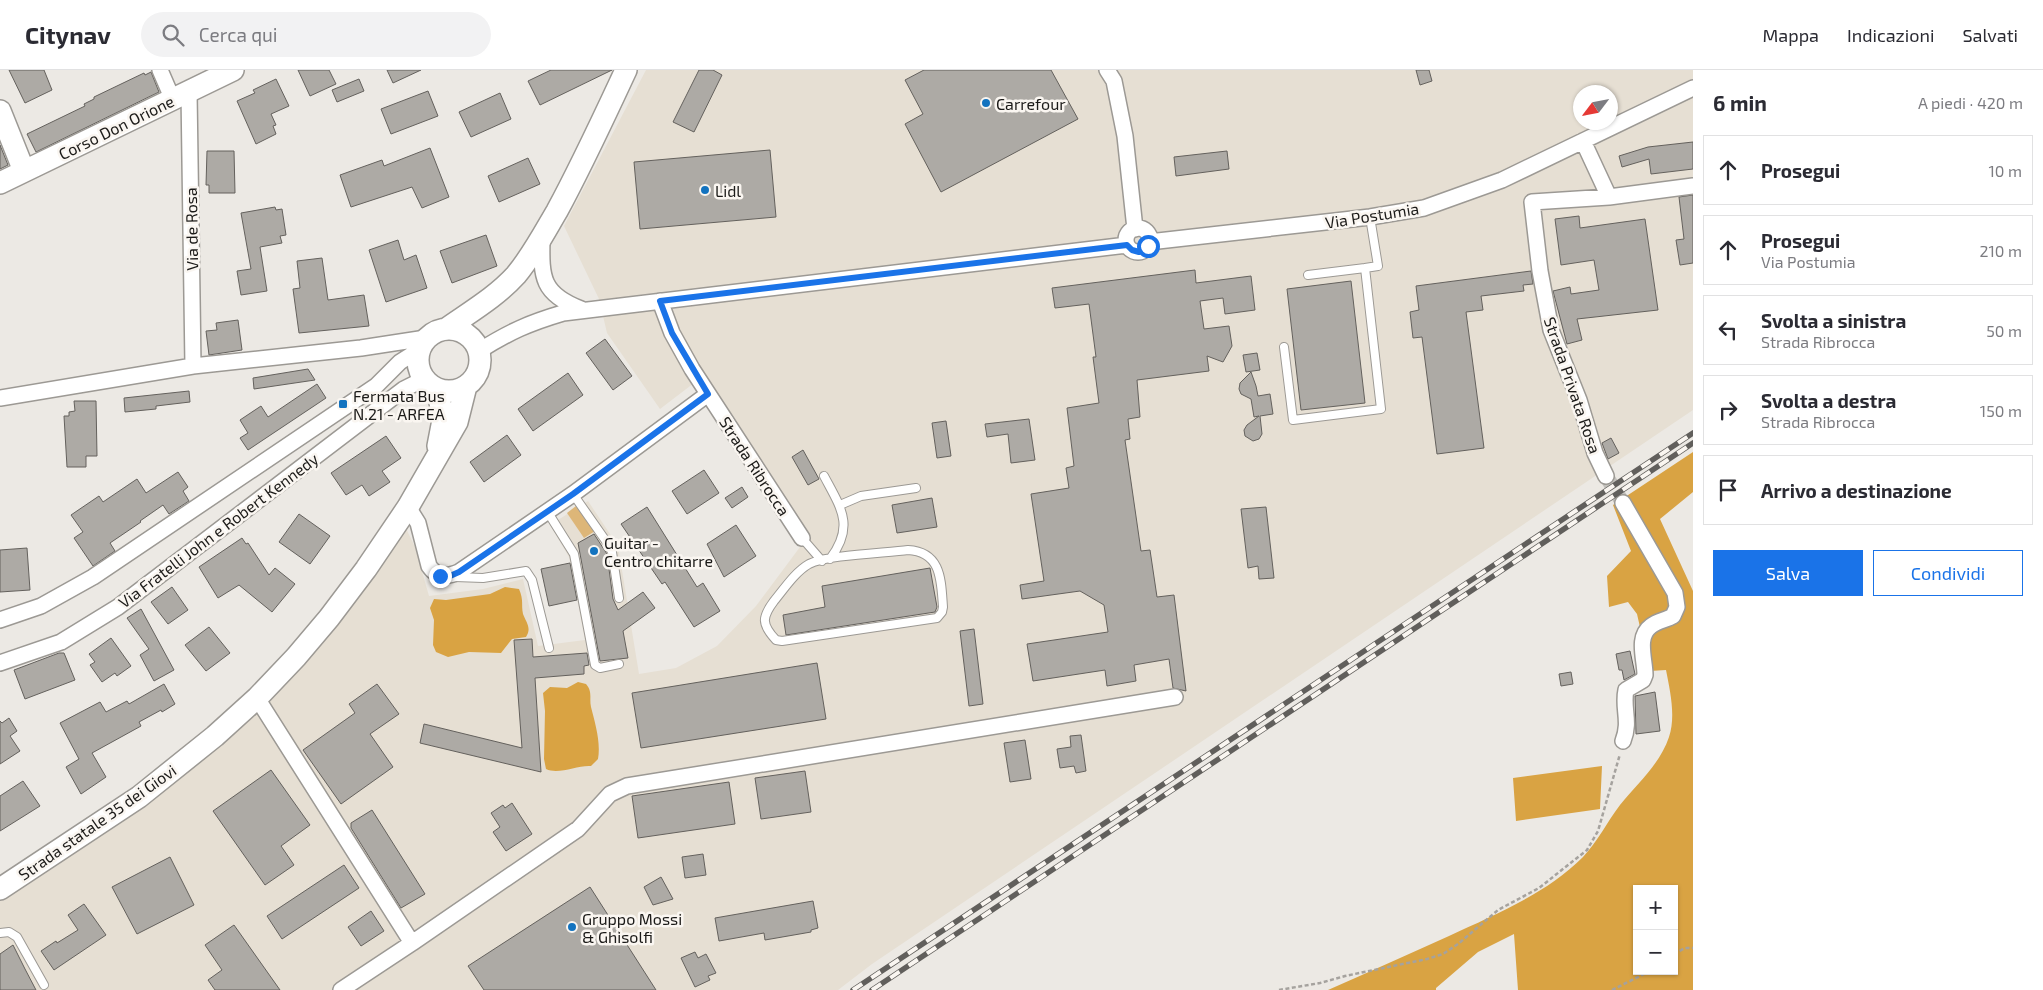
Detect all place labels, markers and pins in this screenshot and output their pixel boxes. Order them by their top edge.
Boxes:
place label: Carrefour [996,94,1066,113]
marker: Carrefour [980,97,992,109]
place label: Lidl [715,181,741,200]
marker: Lidl [699,184,711,196]
place label: Fermata Bus N.21 - ARFEA [353,386,445,423]
marker: Fermata Bus N.21 - ARFEA [337,398,349,410]
place label: Guitar - Centro chitarre [604,533,713,570]
marker: Guitar - Centro chitarre [588,545,600,557]
place label: Gruppo Mossi & Ghisolfi [582,909,682,946]
marker: Gruppo Mossi & Ghisolfi [566,921,578,933]

